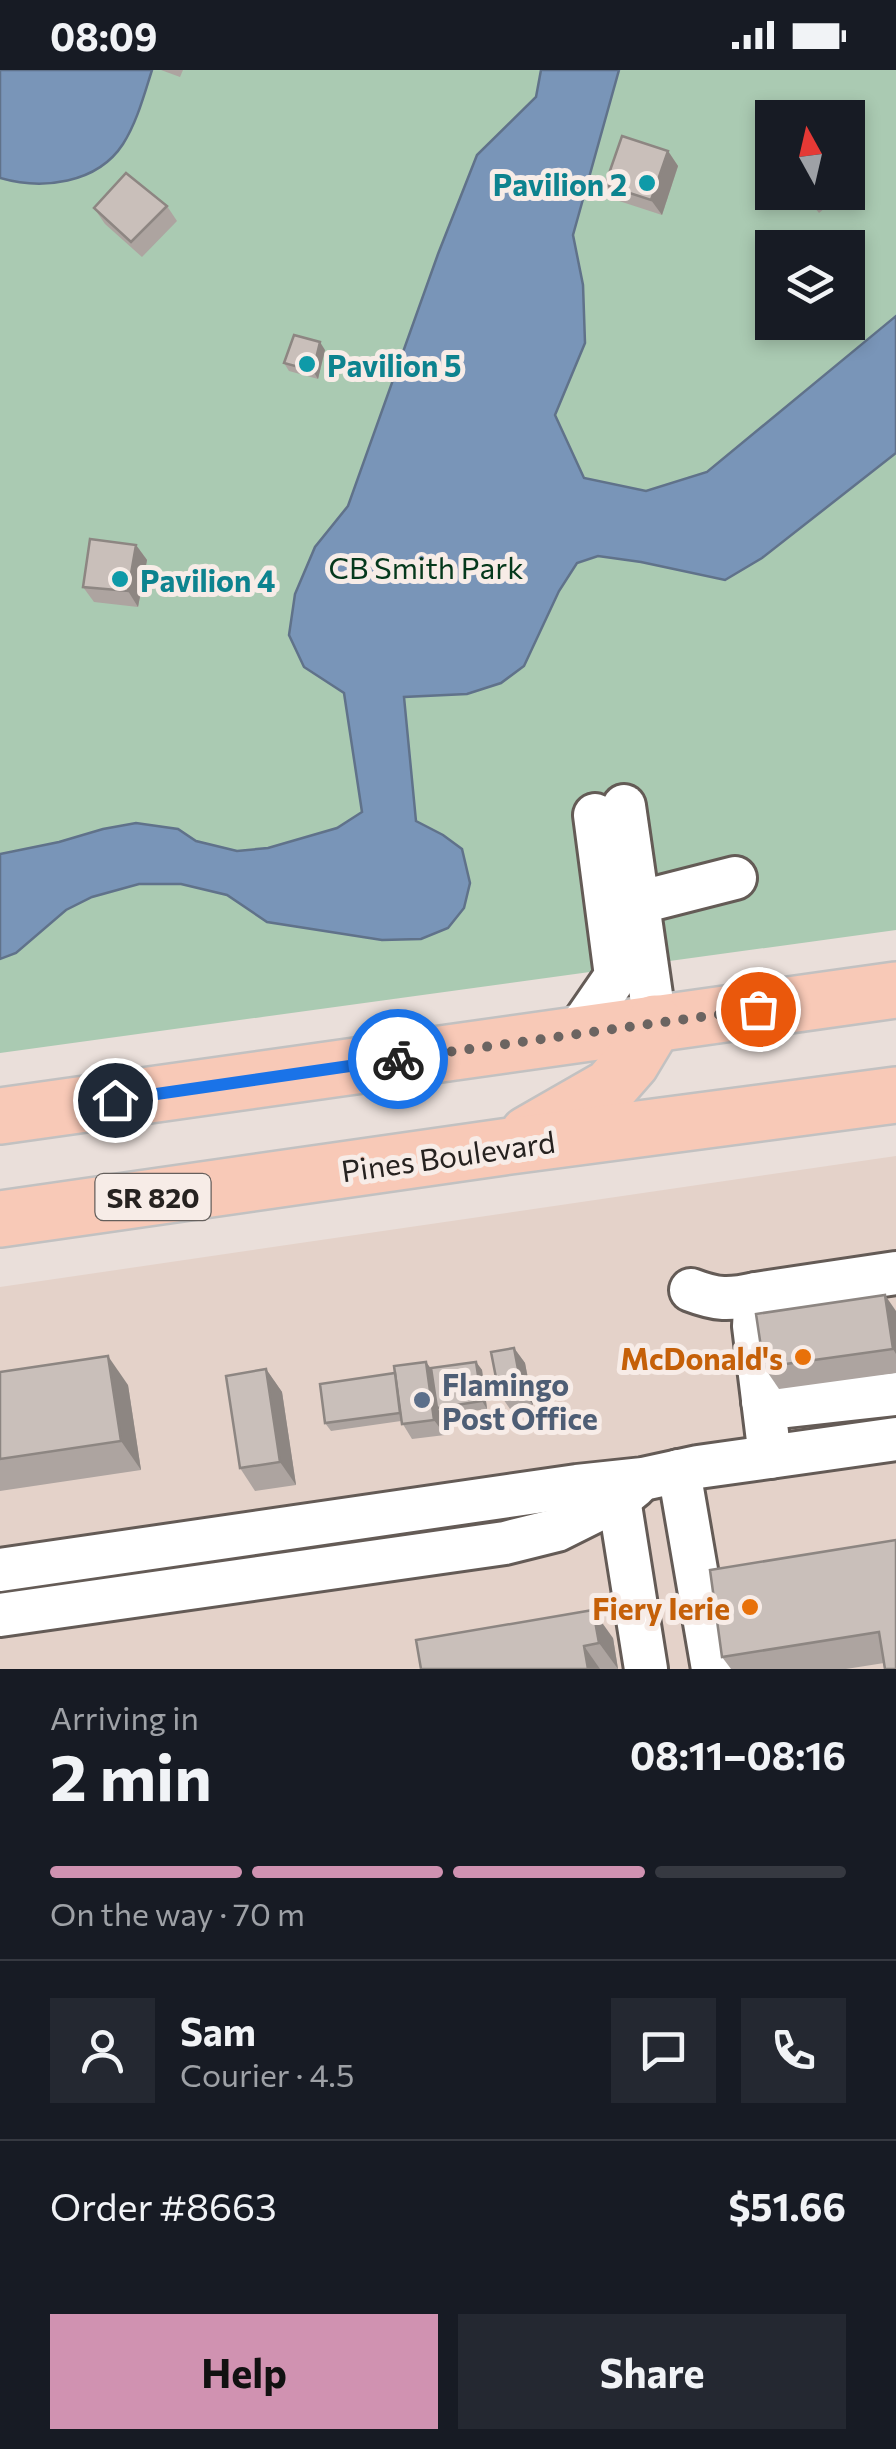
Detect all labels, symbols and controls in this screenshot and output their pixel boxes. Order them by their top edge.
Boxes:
text: 08:09 [50,12,158,59]
north arrow [755,100,865,210]
map controls [755,100,865,340]
place label: Pavilion 2 [493,165,627,202]
marker: Pavilion 2 [636,172,658,194]
button: layers [755,230,865,340]
place label: Pavilion 5 [327,346,462,383]
marker: Pavilion 5 [296,353,318,375]
park label: CB Smith Park [328,548,524,585]
place label: Pavilion 4 [140,561,275,598]
marker: Pavilion 4 [109,568,131,590]
pin [716,967,801,1052]
icon: bag [731,982,786,1037]
courier [348,1009,448,1109]
icon: bike [371,1032,426,1087]
pin [73,1058,158,1143]
icon: home [88,1073,143,1128]
street label: Pines Boulevard [339,1122,557,1188]
road number: SR 820 [96,1174,210,1220]
place label: McDonald's [620,1339,783,1376]
marker: McDonald's [792,1346,814,1368]
place label: Flamingo Post Office [442,1365,598,1436]
marker: Flamingo Post Office [411,1389,433,1411]
place label: Fiery Ierie [592,1589,730,1626]
marker: Fiery Ierie [739,1596,761,1618]
text: Arriving in [50,1697,199,1737]
text: 08:11–08:16 [630,1731,846,1778]
text: 2 min [50,1735,212,1814]
text: On the way · 70 m [50,1893,305,1933]
button: person [50,1998,155,2103]
button: chat [611,1998,716,2103]
button: phone [741,1998,846,2103]
text: Sam [180,2007,256,2054]
text: Courier · 4.5 [180,2054,354,2094]
text: Order #8663 [50,2182,277,2229]
text: $51.66 [728,2182,846,2229]
button: Help [50,2314,438,2429]
button: Share [458,2314,846,2429]

